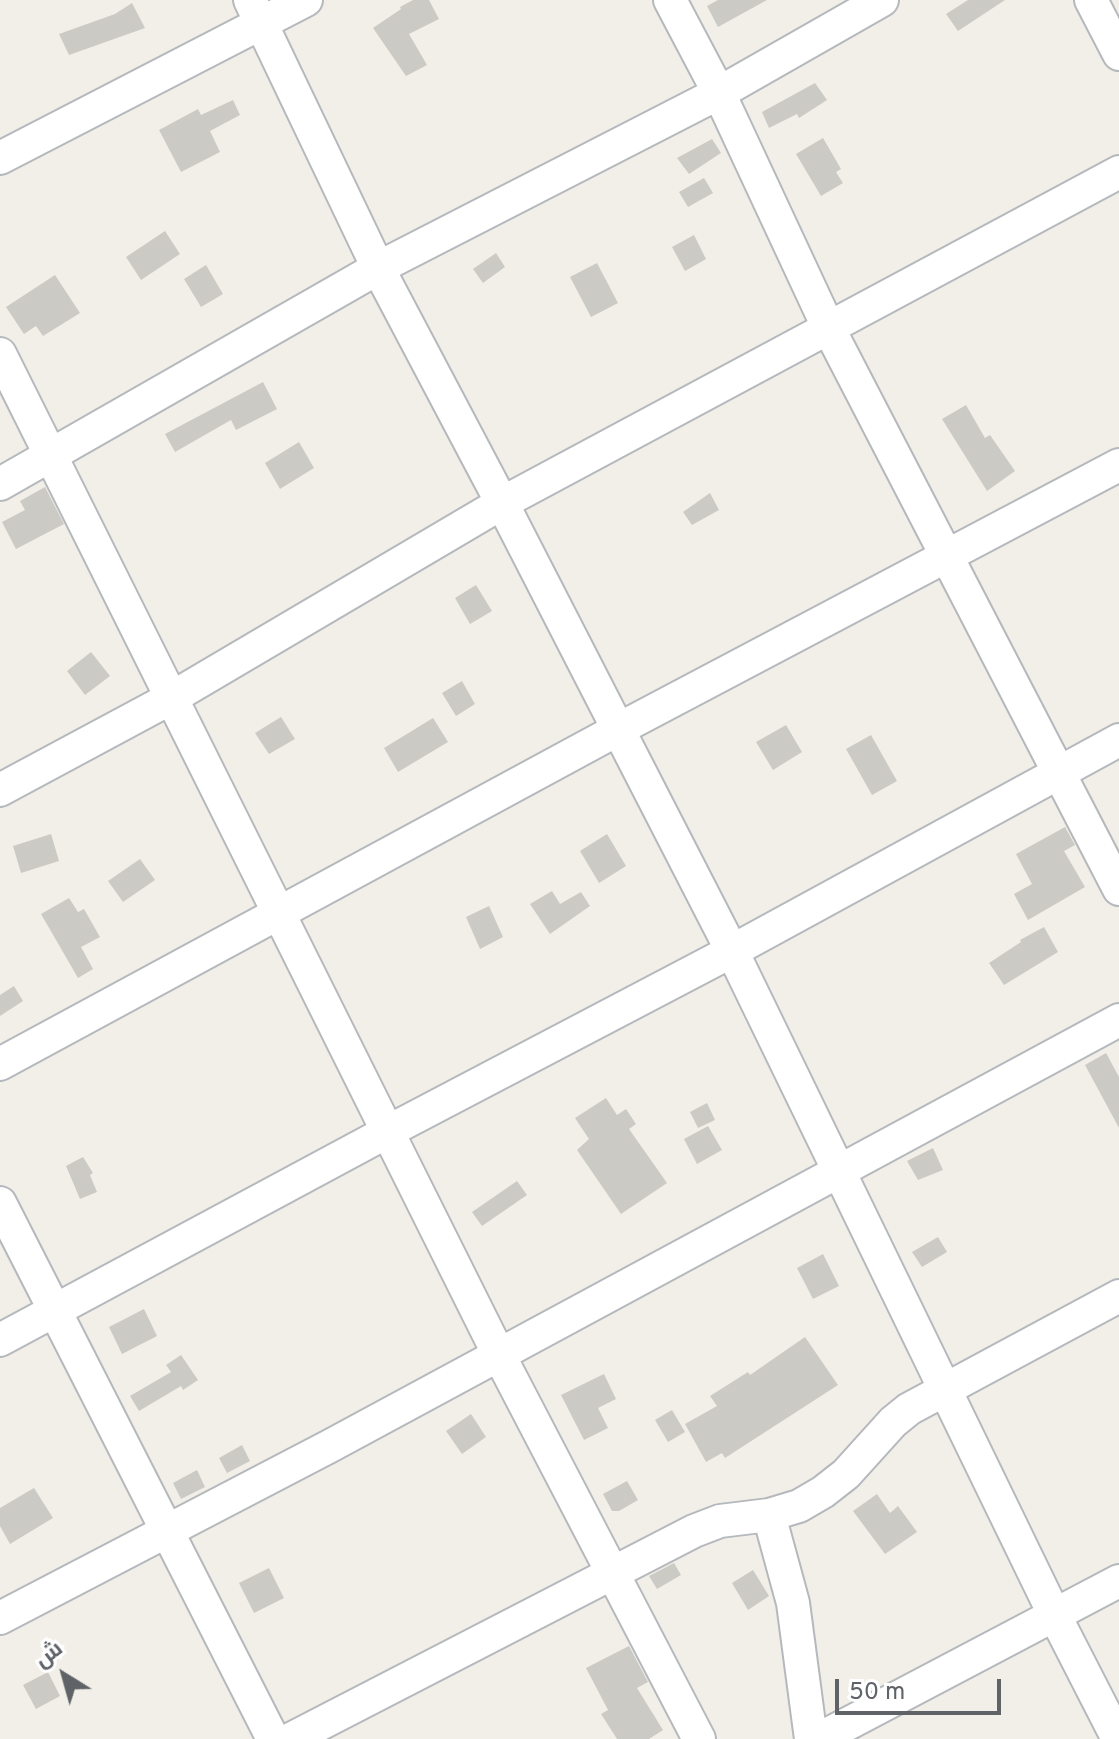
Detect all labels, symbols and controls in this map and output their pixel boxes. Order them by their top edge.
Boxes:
north arrow [24,1635,104,1715]
text: ش [30,1636,69,1675]
scale bar [839,1663,1005,1713]
text: 50 m [849,1678,905,1708]

